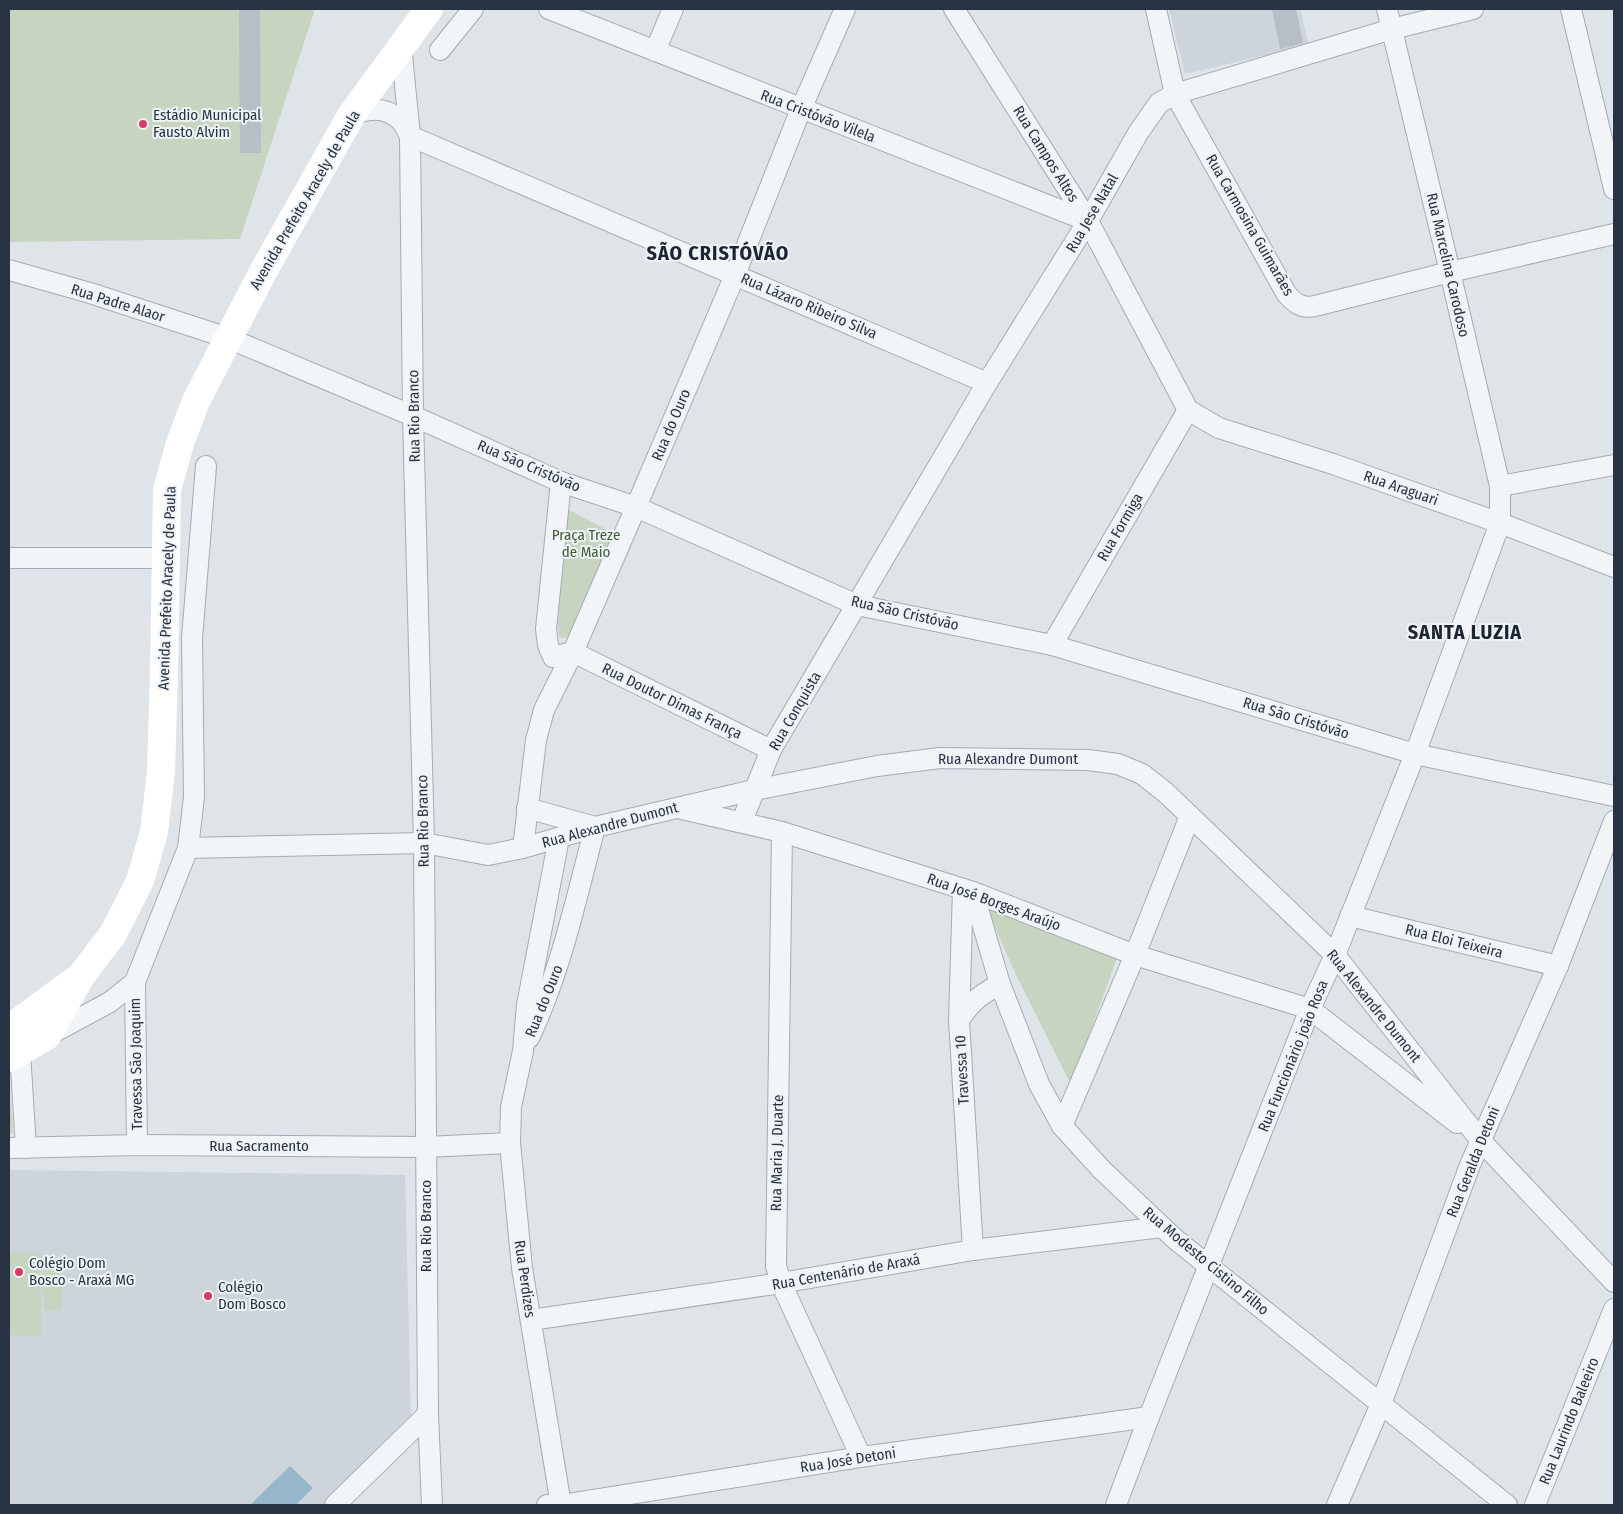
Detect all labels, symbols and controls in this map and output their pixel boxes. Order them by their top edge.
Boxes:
street label: Rua Cristóvão Vilela [758,86,878,146]
street label: Rua Campos Altos [1009,103,1083,205]
place label: Estádio Municipal Fausto Alvim [153,106,261,141]
street label: Avenida Prefeito Aracely de Paula [246,107,364,293]
marker: Estádio Municipal Fausto Alvim [137,118,149,130]
street label: Rua Carmosina Guimarães [1202,151,1298,299]
street label: Rua Jese Natal [1062,170,1122,256]
street label: Rua Marcelina Carodoso [1423,191,1473,339]
district label: SÃO CRISTÓVÃO [647,241,789,265]
street label: Rua Lázaro Ribeiro Silva [738,269,880,343]
street label: Rua Padre Alaor [69,280,168,326]
street label: Rua Rio Branco [404,369,424,462]
street label: Rua do Ouro [648,386,694,464]
street label: Rua São Cristóvão [475,436,583,496]
street label: Rua Araguari [1361,467,1441,509]
street label: Avenida Prefeito Aracely de Paula [154,486,180,690]
street label: Rua Formiga [1093,490,1147,564]
park label: Praça Treze de Maio [552,526,620,561]
street label: Rua São Cristóvão [849,592,961,634]
district label: SANTA LUZIA [1408,620,1522,644]
street label: Rua Doutor Dimas França [599,659,745,743]
street label: Rua Conquista [765,668,825,754]
street label: Rua São Cristóvão [1241,693,1351,743]
street label: Rua Alexandre Dumont [938,750,1078,768]
street label: Rua Rio Branco [413,774,433,867]
street label: Rua Alexandre Dumont [540,798,680,852]
street label: Rua José Borges Araújo [925,869,1063,935]
street label: Rua Eloi Teixeira [1403,920,1505,962]
street label: Rua Alexandre Dumont [1323,946,1425,1066]
street label: Rua do Ouro [521,962,567,1040]
street label: Rua Funcionário joão Rosa [1254,977,1332,1135]
street label: Travessa São Joaquim [126,998,146,1130]
street label: Travessa 10 [951,1035,973,1105]
street label: Rua Maria J. Duarte [767,1094,787,1212]
street label: Rua Geralda Detoni [1443,1104,1503,1220]
street label: Rua Sacramento [209,1137,309,1155]
street label: Rua Rio Branco [417,1180,435,1272]
street label: Rua Modesto Cistino Filho [1139,1203,1273,1319]
street label: Rua Perdizes [511,1239,539,1319]
street label: Rua Centenário de Araxá [771,1250,921,1294]
place label: Colégio Dom Bosco - Araxá MG [29,1254,134,1289]
marker: Colégio Dom Bosco - Araxá MG [13,1266,25,1278]
place label: Colégio Dom Bosco [218,1278,286,1313]
marker: Colégio Dom Bosco [202,1290,214,1302]
street label: Rua Laurindo Baleeiro [1535,1355,1603,1487]
street label: Rua José Detoni [799,1444,897,1476]

